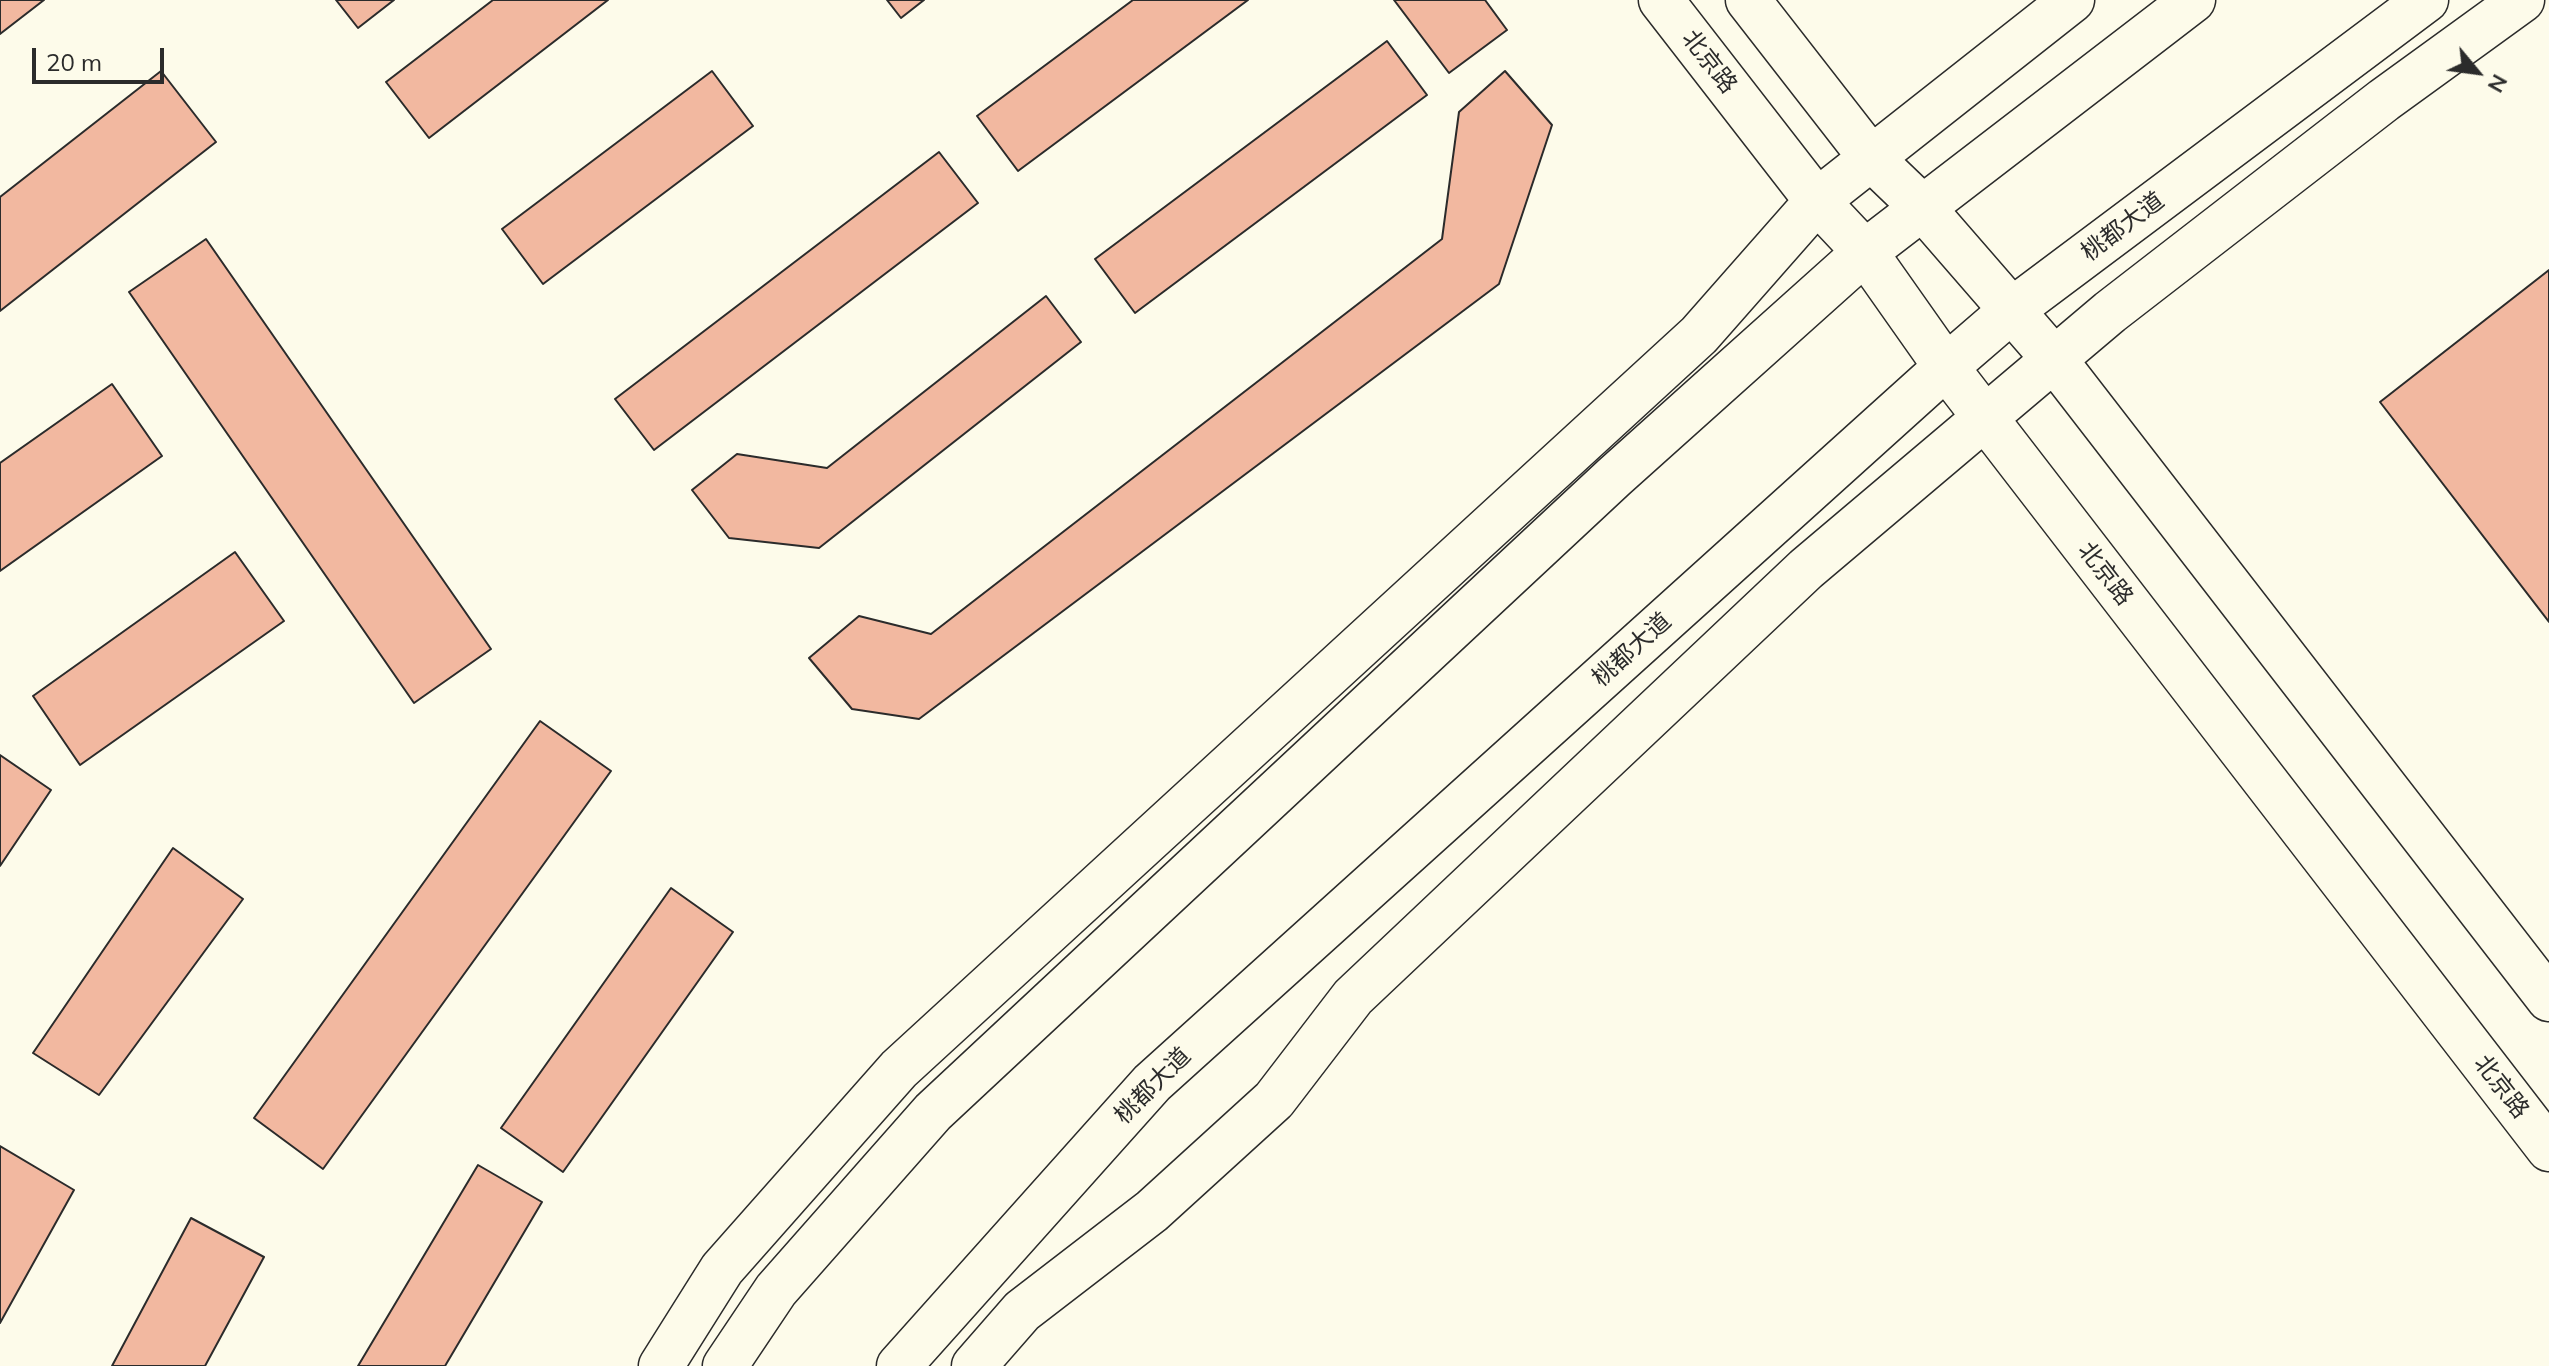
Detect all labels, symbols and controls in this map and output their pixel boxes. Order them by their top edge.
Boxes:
street label: 北京路 [1675,25,1743,99]
scale bar [36,32,168,82]
north arrow [2437,32,2517,112]
text: 20 m [46,47,102,77]
text: N [2482,70,2514,98]
street label: 桃都大道 [2076,187,2170,267]
street label: 北京路 [2071,537,2139,611]
street label: 桃都大道 [1587,607,1677,693]
street label: 桃都大道 [1109,1042,1197,1130]
street label: 北京路 [2467,1050,2535,1124]

